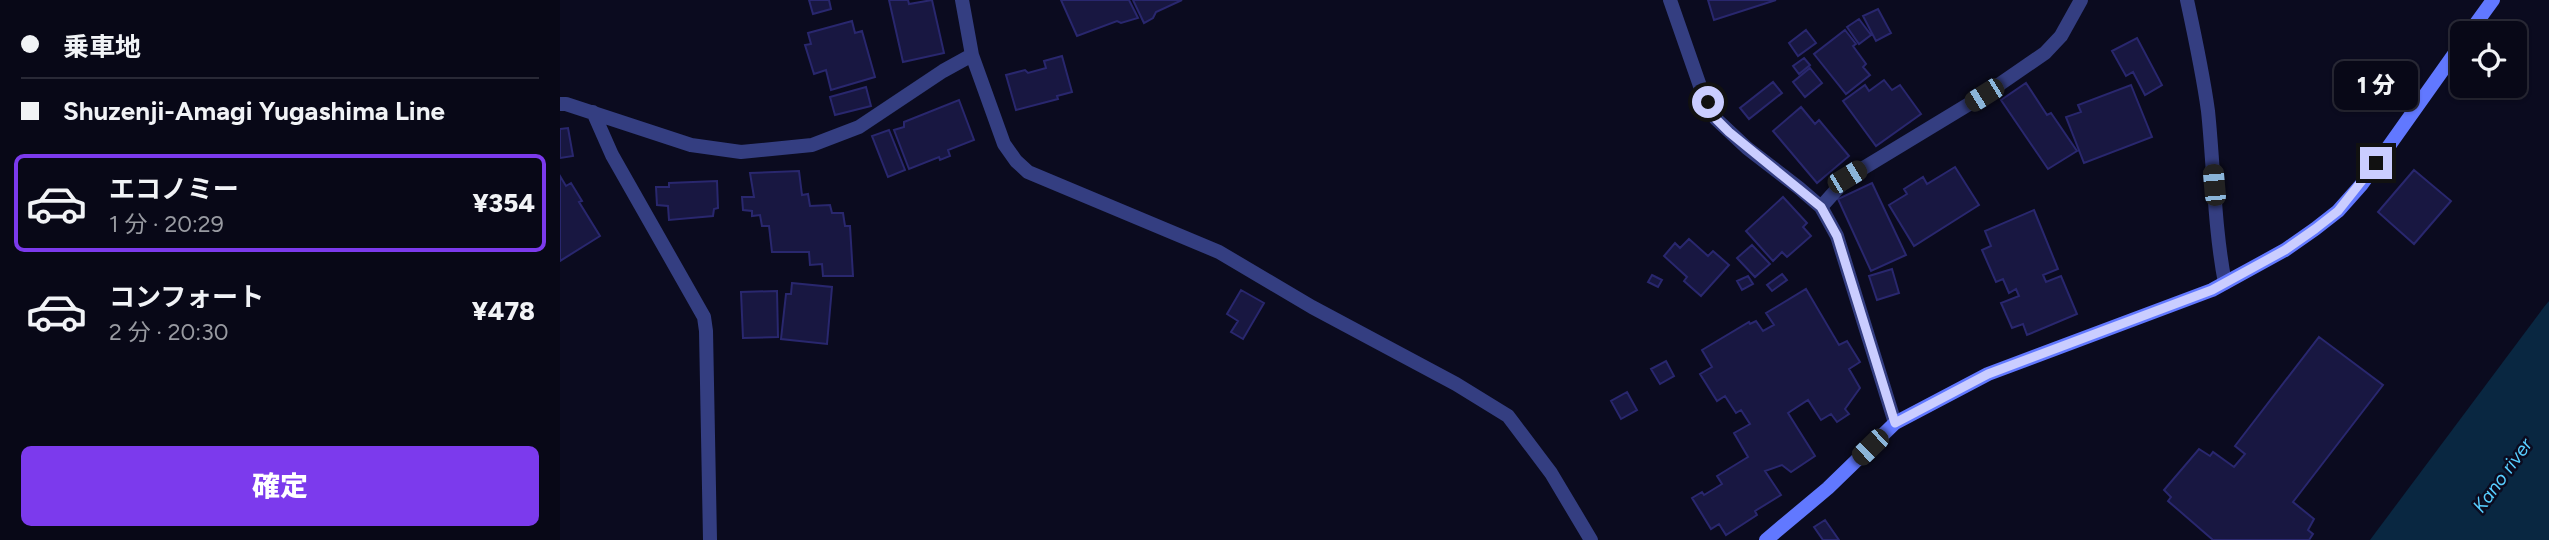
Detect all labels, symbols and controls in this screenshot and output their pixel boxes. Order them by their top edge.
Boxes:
map controls [2450,21,2527,98]
button: locate [2450,21,2527,98]
text: 乗車地 [63,31,141,63]
callout: 1 分 [2334,61,2418,110]
text: 1 分 [2357,71,2395,99]
car [1961,75,2008,115]
route start [1692,86,1724,118]
text: Shuzenji-Amagi Yugashima Line [63,95,445,127]
route end [2360,147,2392,179]
car [1824,157,1871,197]
car [2202,163,2227,207]
icon: car [25,172,88,235]
text: エコノミー [109,173,239,205]
text: ¥354 [472,187,535,219]
text: 1 分 · 20:29 [109,210,224,238]
icon: car [25,280,88,343]
text: コンフォート [109,281,264,313]
text: ¥478 [472,295,535,327]
text: 2 分 · 20:30 [109,318,228,346]
car [1848,425,1893,469]
water label: Kano river [2468,433,2537,517]
button: 確定 [21,446,539,526]

